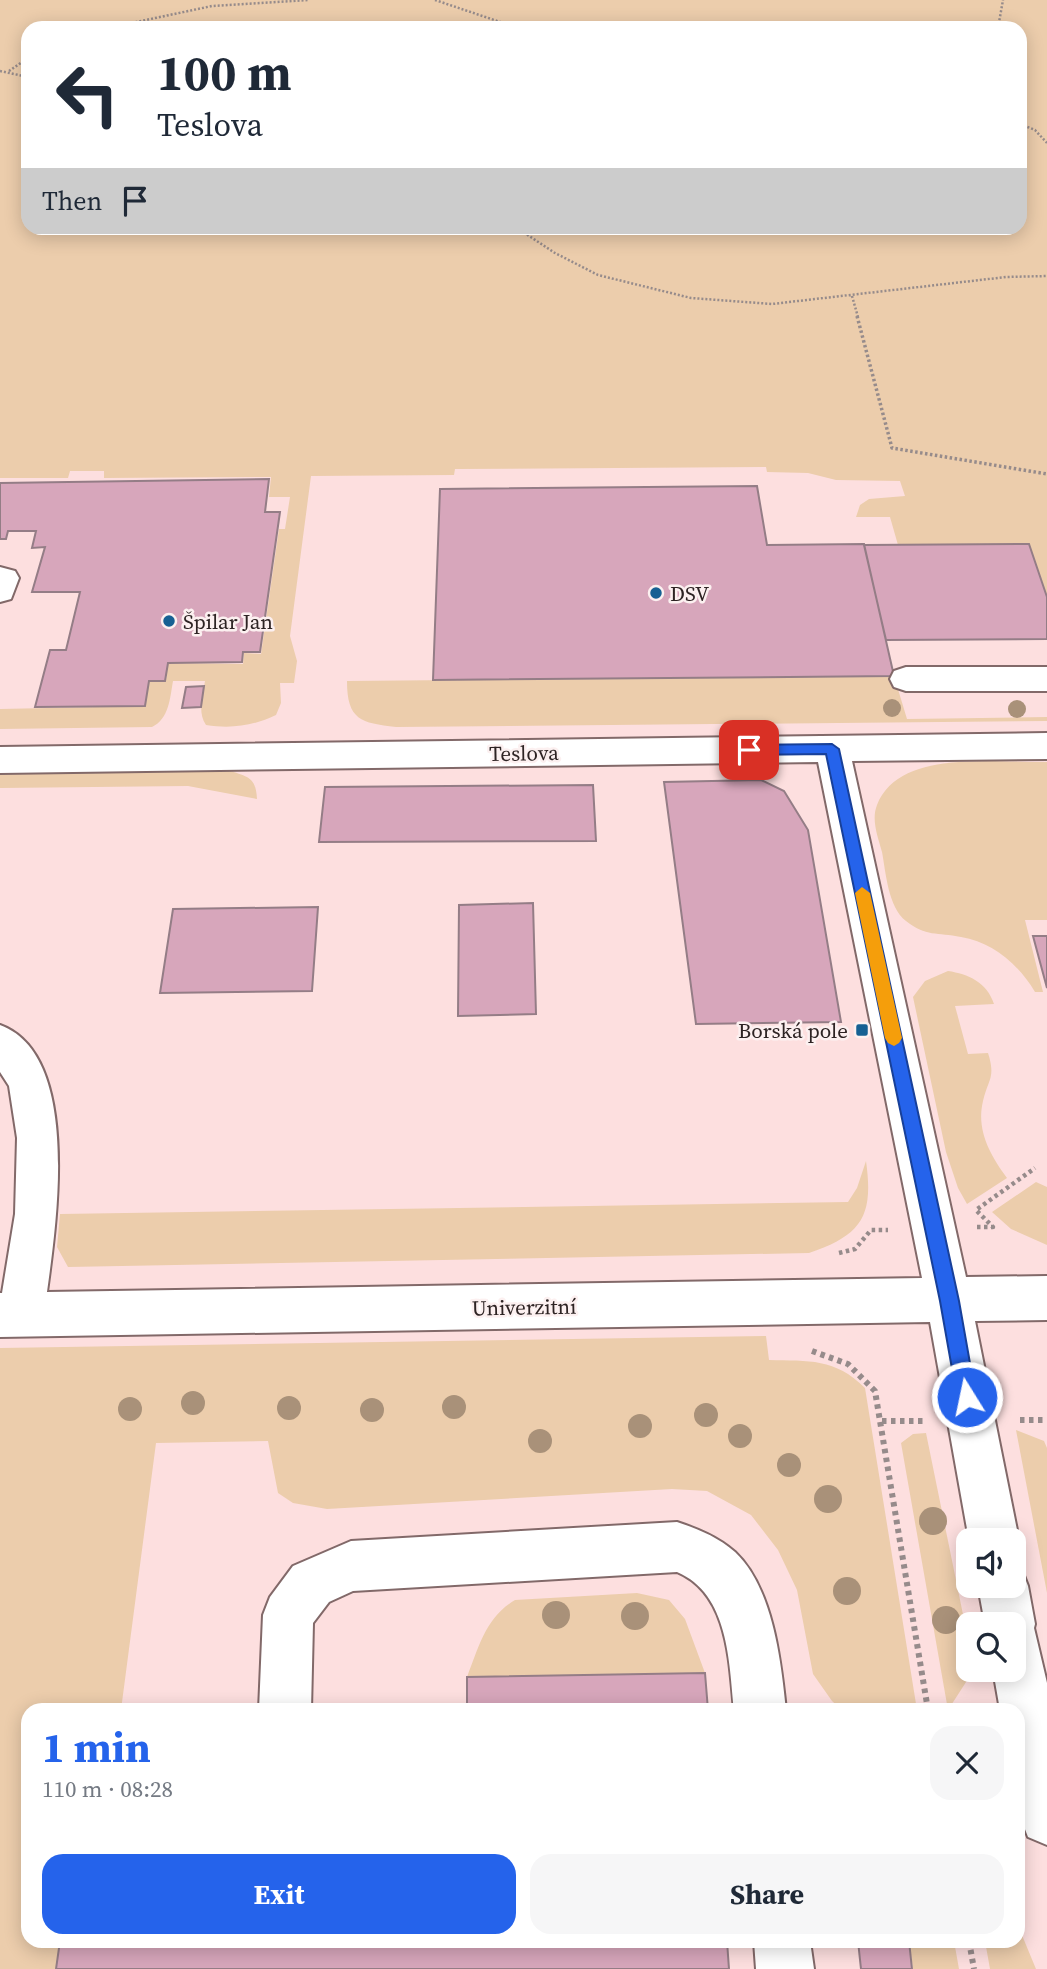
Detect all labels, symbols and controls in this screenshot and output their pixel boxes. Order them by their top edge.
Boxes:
text: 100 m [157,39,292,106]
icon: left [42,49,133,140]
text: Teslova [157,103,263,147]
icon: arrive [116,182,154,220]
text: Then [42,183,102,219]
place label: DSV [670,579,709,608]
marker: DSV [648,585,664,601]
place label: Špilar Jan [183,607,273,636]
marker: Špilar Jan [161,613,177,629]
pin [719,720,779,780]
icon: arrive [730,731,768,769]
street label: Teslova [489,738,559,768]
place label: Borská pole [738,1016,848,1045]
marker: Borská pole [854,1022,870,1038]
street label: Univerzitní [471,1292,577,1322]
position arrow [930,1360,1004,1434]
map controls [956,1528,1026,1682]
button: sound [956,1528,1026,1598]
button: search [956,1612,1026,1682]
text: 1 min [42,1718,151,1776]
button: close [930,1726,1004,1800]
text: 110 m · 08:28 [42,1773,173,1805]
button: Exit [42,1854,516,1934]
button: Share [530,1854,1004,1934]

